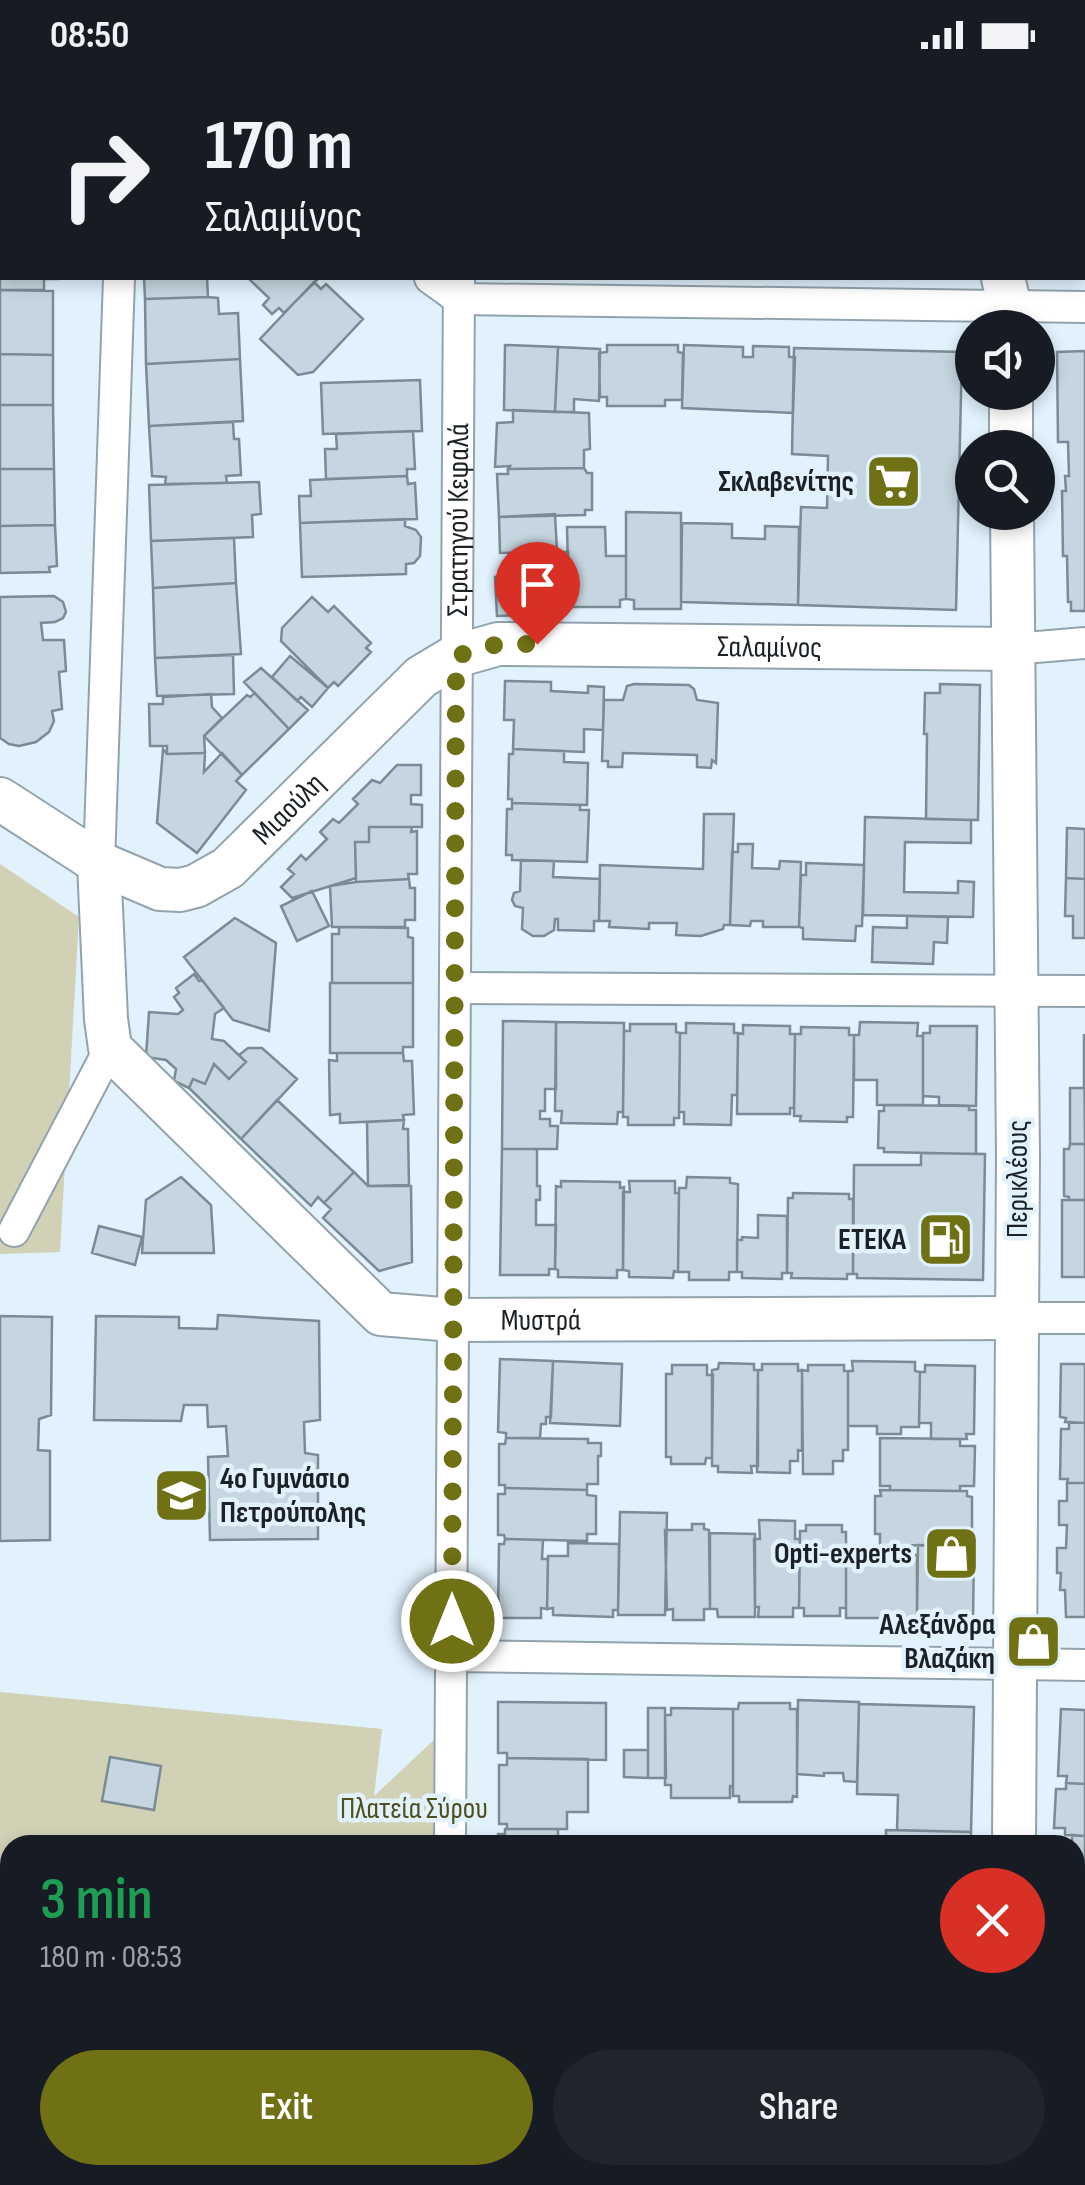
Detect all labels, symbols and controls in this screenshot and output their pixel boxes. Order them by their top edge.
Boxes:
text: 08:50 [50,13,129,58]
text: 170 m [205,105,353,189]
icon: right [40,110,170,240]
text: Σαλαμίνος [205,190,362,245]
map controls [955,310,1055,530]
button: sound [955,310,1055,410]
street label: Στρατηγού Κεφαλά [440,423,477,617]
button: search [955,430,1055,530]
supermarket icon: Σκλαβενίτης [863,451,923,511]
place label: Σκλαβενίτης [718,464,854,500]
pin [495,542,580,645]
icon: arrive [510,557,565,612]
street label: Σαλαμίνος [717,629,822,666]
street label: Μιαούλη [245,766,332,853]
street label: Περικλέους [1000,1120,1036,1238]
fuel station icon: ΕΤΕΚΑ [915,1209,975,1269]
place label: ΕΤΕΚΑ [838,1222,907,1258]
street label: Μυστρά [501,1303,581,1339]
place label: 4ο Γυμνάσιο Πετρούπολης [220,1461,366,1531]
school or university icon: 4ο Γυμνάσιο Πετρούπολης [151,1465,211,1525]
shop icon: Opti-experts [921,1523,981,1583]
place label: Opti-experts [774,1536,912,1572]
position arrow [400,1569,504,1673]
place label: Αλεξάνδρα Βλαζάκη [879,1607,996,1677]
shop icon: Αλεξάνδρα Βλαζάκη [1004,1611,1064,1671]
park label: Πλατεία Σύρου [340,1791,488,1827]
text: 3 min [40,1864,153,1936]
button: close [940,1868,1045,1973]
text: 180 m · 08:53 [40,1938,182,1977]
button: Exit [40,2050,533,2165]
button: Share [553,2050,1045,2165]

